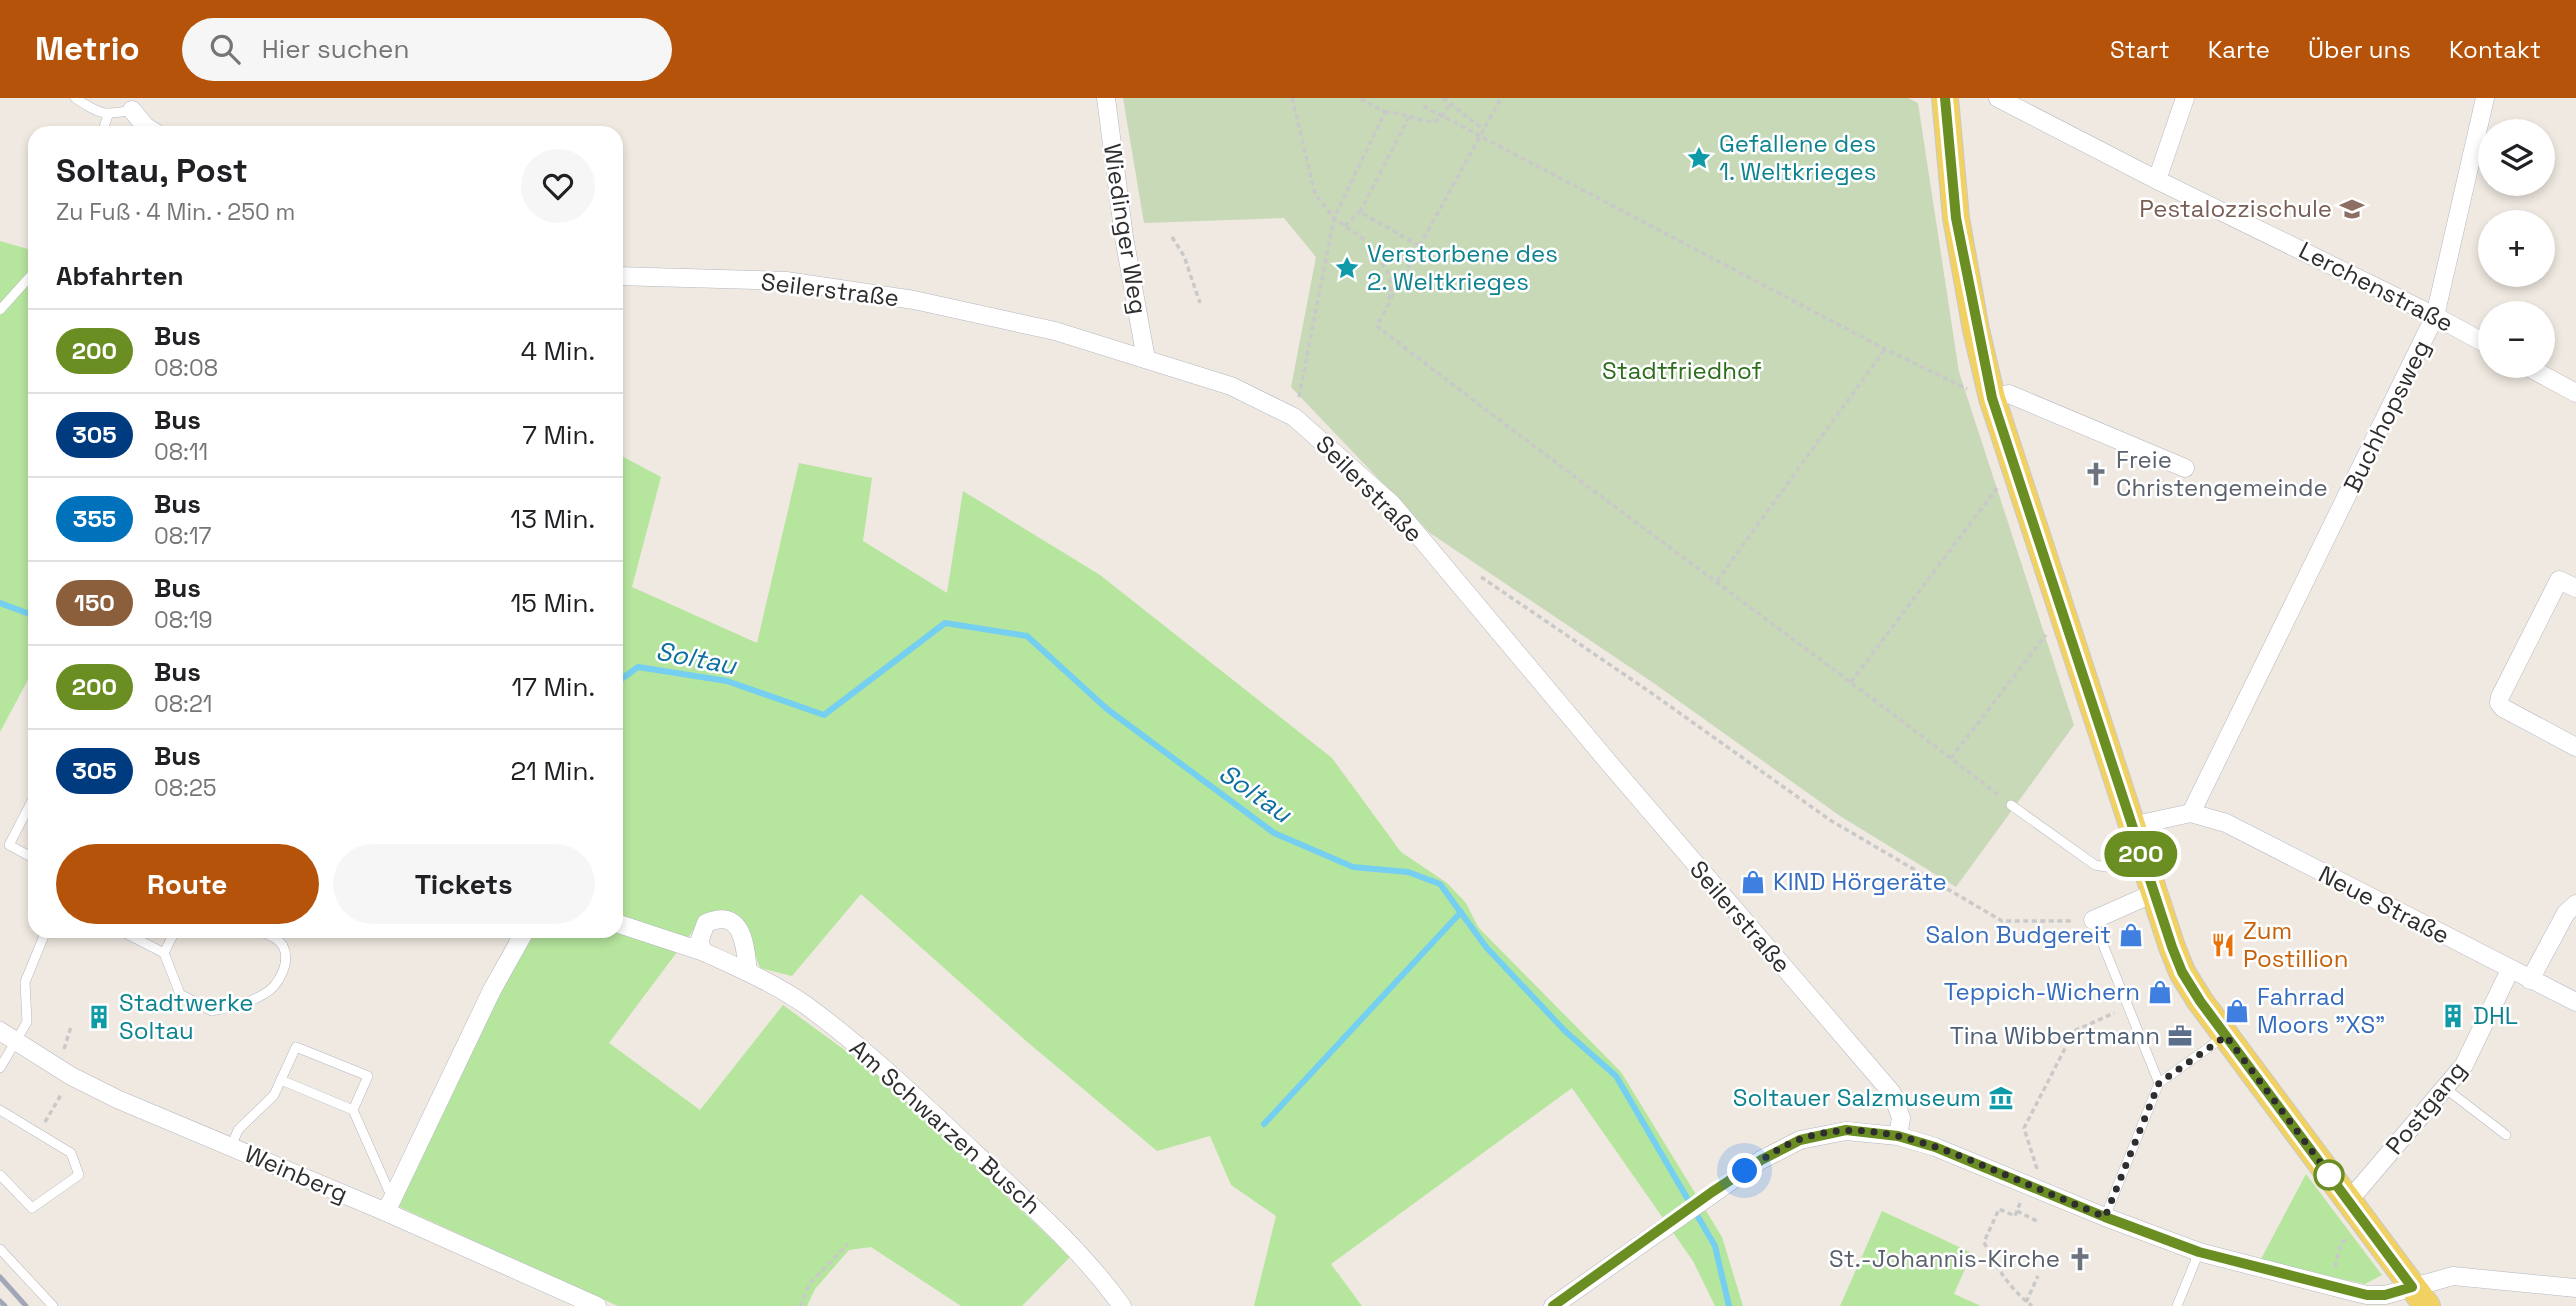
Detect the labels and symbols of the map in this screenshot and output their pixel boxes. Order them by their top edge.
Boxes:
place label: Gefallene des 1. Weltkrieges [1719,128,1876,187]
street label: Wiedinger Weg [1097,142,1154,316]
place icon: Gefallene des 1. Weltkrieges [1685,144,1713,172]
place label: Pestalozzischule [2139,193,2332,224]
school or university icon: Pestalozzischule [2338,195,2366,223]
street label: Lerchenstraße [2294,234,2459,339]
place label: Verstorbene des 2. Weltkrieges [1367,238,1558,297]
place icon: Verstorbene des 2. Weltkrieges [1333,254,1361,282]
street label: Seilerstraße [759,266,901,313]
street label: Buchhopsweg [2336,335,2437,497]
park label: Stadtfriedhof [1602,355,1762,386]
street label: Seilerstraße [1309,429,1429,549]
place label: Freie Christengemeinde [2116,444,2328,503]
church icon: Freie Christengemeinde [2082,460,2110,488]
water label: Soltau [653,634,740,683]
water label: Soltau [1212,756,1299,831]
line badge: 200 [2101,831,2181,877]
street label: Seilerstraße [1683,854,1798,979]
street label: Neue Straße [2314,858,2455,951]
place label: KIND Hörgeräte [1773,866,1947,897]
shop icon: KIND Hörgeräte [1739,868,1767,896]
place label: Zum Postillion [2243,915,2348,974]
place label: Salon Budgereit [1926,919,2111,950]
shop icon: Salon Budgereit [2117,921,2145,949]
restaurant icon: Zum Postillion [2209,931,2237,959]
place label: Teppich-Wichern [1944,976,2140,1007]
shop icon: Teppich-Wichern [2146,978,2174,1006]
place label: Fahrrad Moors "XS" [2257,981,2385,1040]
place label: Stadtwerke Soltau [119,987,253,1046]
shop icon: Fahrrad Moors "XS" [2223,997,2251,1025]
place label: DHL [2473,1000,2518,1031]
building icon: DHL [2439,1002,2467,1030]
building icon: Stadtwerke Soltau [85,1003,113,1031]
place label: Tina Wibbertmann [1950,1020,2160,1051]
office icon: Tina Wibbertmann [2166,1022,2194,1050]
street label: Am Schwarzen Busch [843,1033,1047,1221]
street label: Postgang [2379,1055,2473,1161]
place label: Soltauer Salzmuseum [1733,1082,1981,1113]
museum icon: Soltauer Salzmuseum [1987,1084,2015,1112]
street label: Weinberg [240,1138,352,1209]
your location [1727,1153,1762,1188]
unlabelled marker [2314,1160,2344,1190]
place label: St.-Johannis-Kirche [1829,1243,2060,1274]
church icon: St.-Johannis-Kirche [2066,1245,2094,1273]

